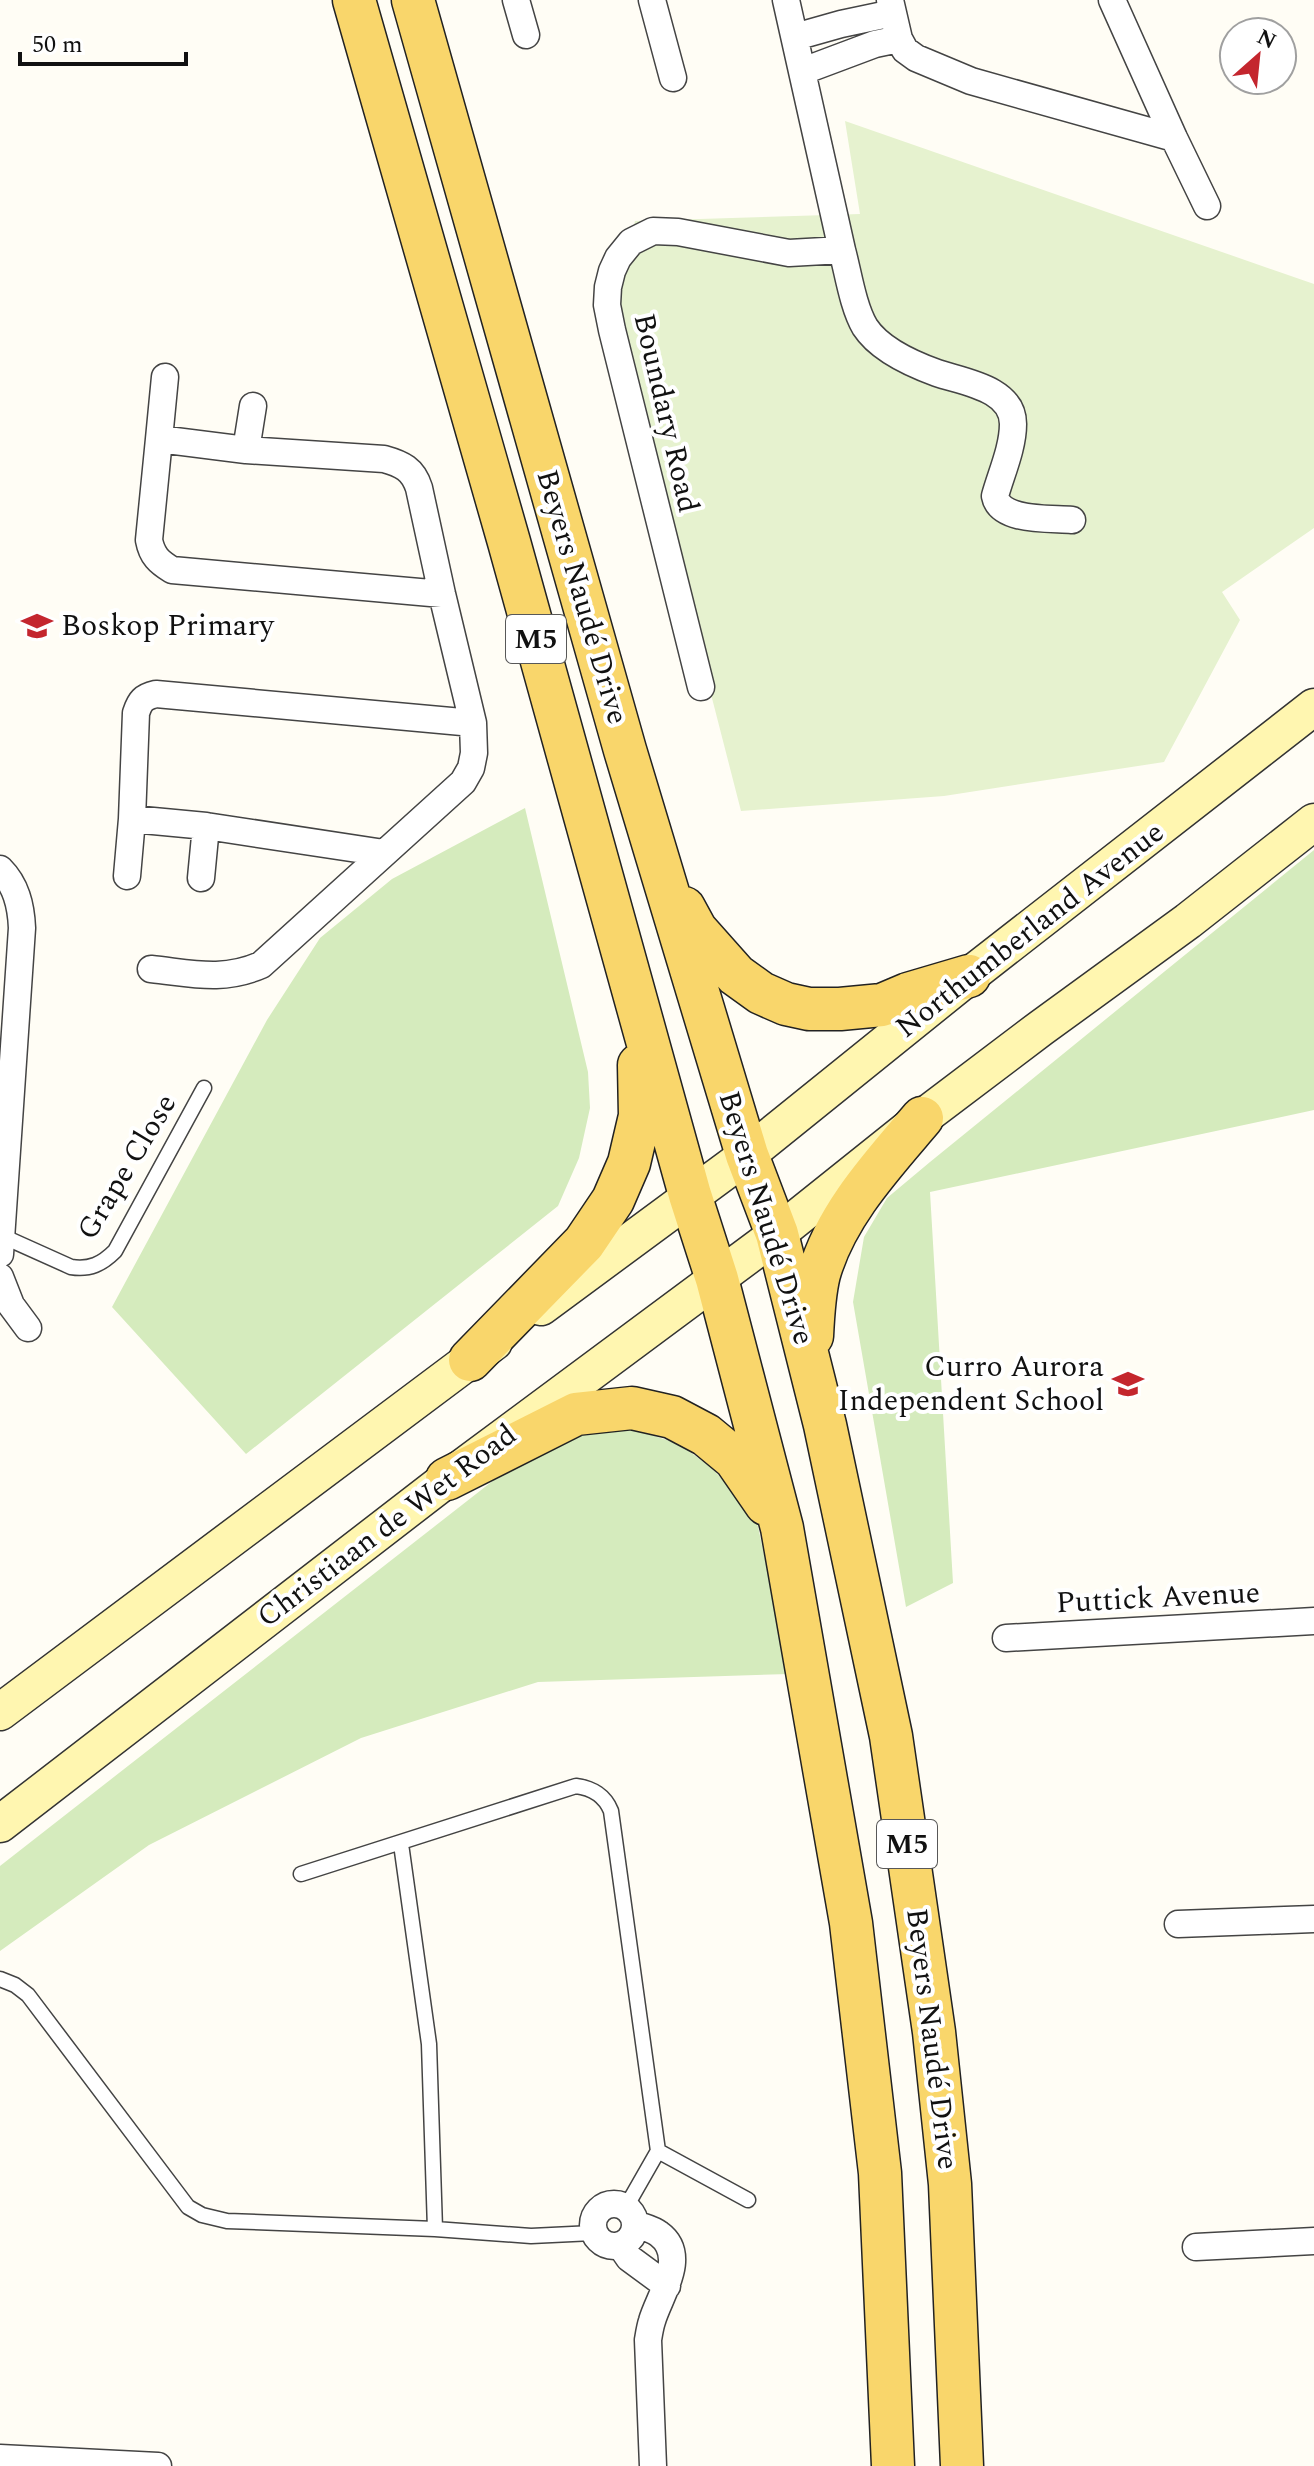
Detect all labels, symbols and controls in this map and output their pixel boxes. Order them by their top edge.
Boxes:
scale bar [20,16,186,66]
north arrow [1218,16,1298,96]
text: N [1251,21,1282,58]
text: 50 m [32,27,83,63]
street label: Boundary Road [621,309,711,517]
street label: Beyers Naudé Drive [524,464,640,730]
place label: Boskop Primary [61,603,275,649]
school or university icon: Boskop Primary [20,609,54,643]
road number: M5 [506,615,566,663]
street label: Northumberland Avenue [886,810,1174,1050]
street label: Grape Close [65,1085,189,1249]
street label: Beyers Naudé Drive [706,1085,826,1351]
place label: Curro Aurora Independent School [838,1344,1104,1424]
school or university icon: Curro Aurora Independent School [1111,1367,1145,1401]
street label: Christiaan de Wet Road [247,1413,527,1639]
street label: Puttick Avenue [1055,1570,1261,1626]
road number: M5 [877,1820,937,1868]
street label: Beyers Naudé Drive [893,1906,971,2172]

